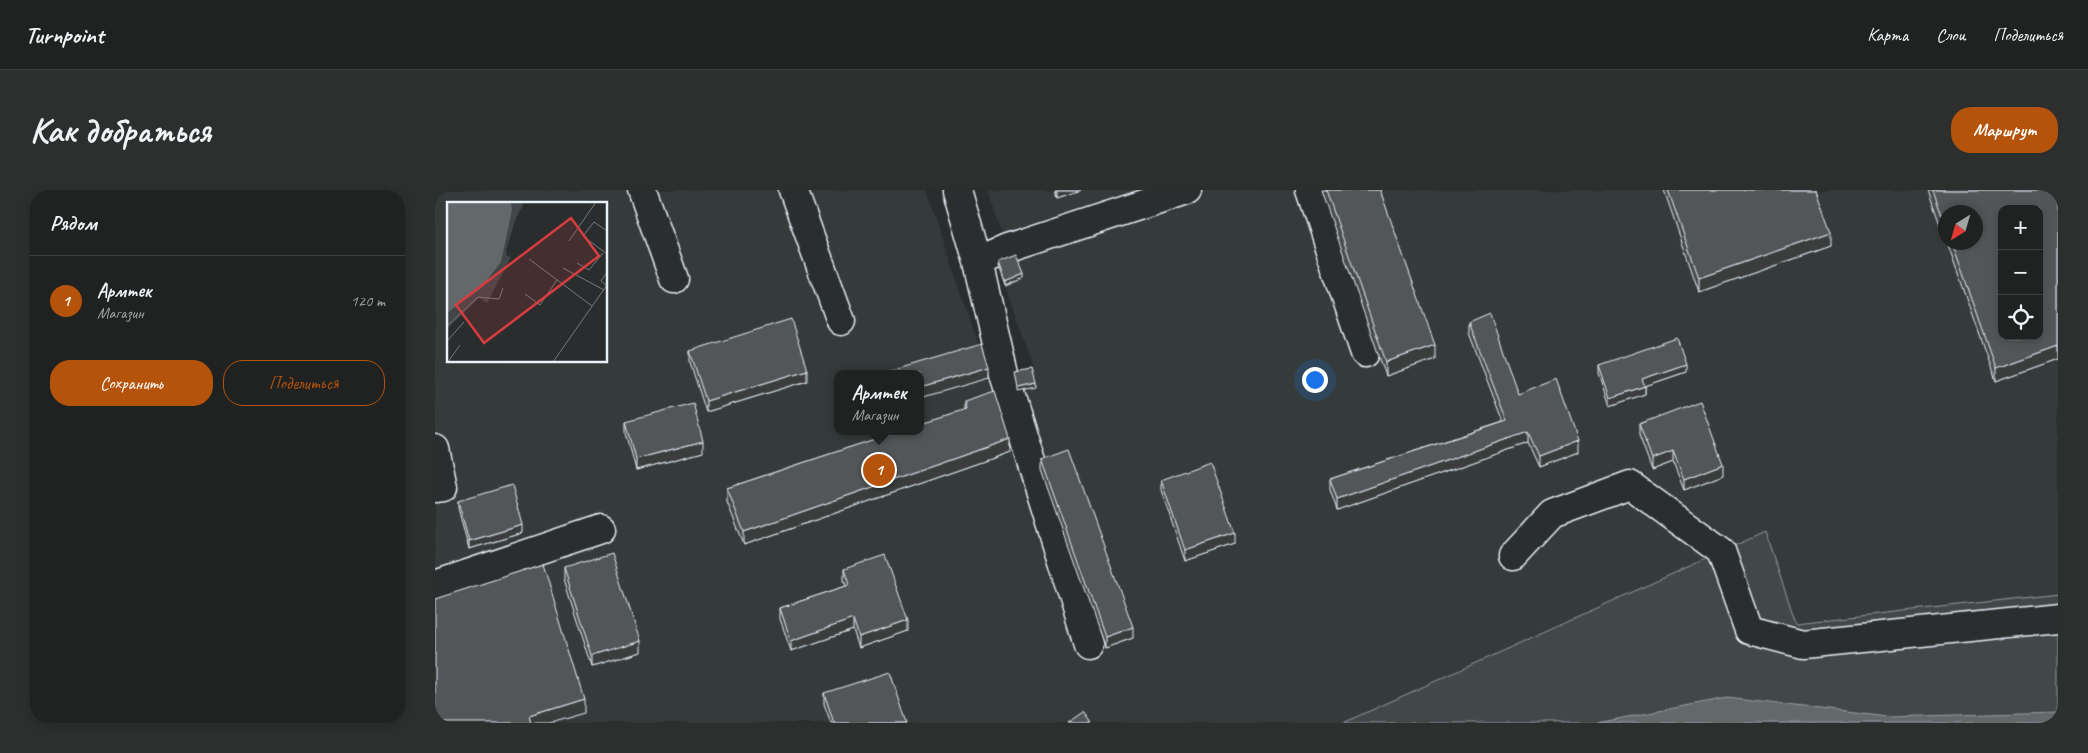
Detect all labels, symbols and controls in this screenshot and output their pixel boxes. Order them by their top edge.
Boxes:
text: Turnpoint [25,20,104,50]
text: Карта [1867,24,1908,46]
text: Слои [1936,24,1965,46]
text: Поделиться [1993,24,2063,46]
button: Маршрут [1951,107,2058,153]
text: Как добраться [30,108,211,153]
inset map [447,202,607,362]
north arrow [1938,205,1983,250]
map controls [1998,205,2043,340]
button: + [1998,205,2043,250]
text: Рядом [50,210,97,236]
button: − [1998,250,2043,295]
text: Армтек [97,279,151,303]
text: 1 [62,291,70,311]
text: 120 m [351,291,385,311]
button: locate [1998,295,2043,340]
text: Магазин [97,303,144,323]
button: Сохранить [50,360,213,406]
button: Поделиться [223,360,385,406]
your location [1302,367,1328,393]
popup [834,370,924,435]
text: Армтек [852,381,906,405]
text: Магазин [852,405,898,425]
pin: 1 [863,451,895,489]

